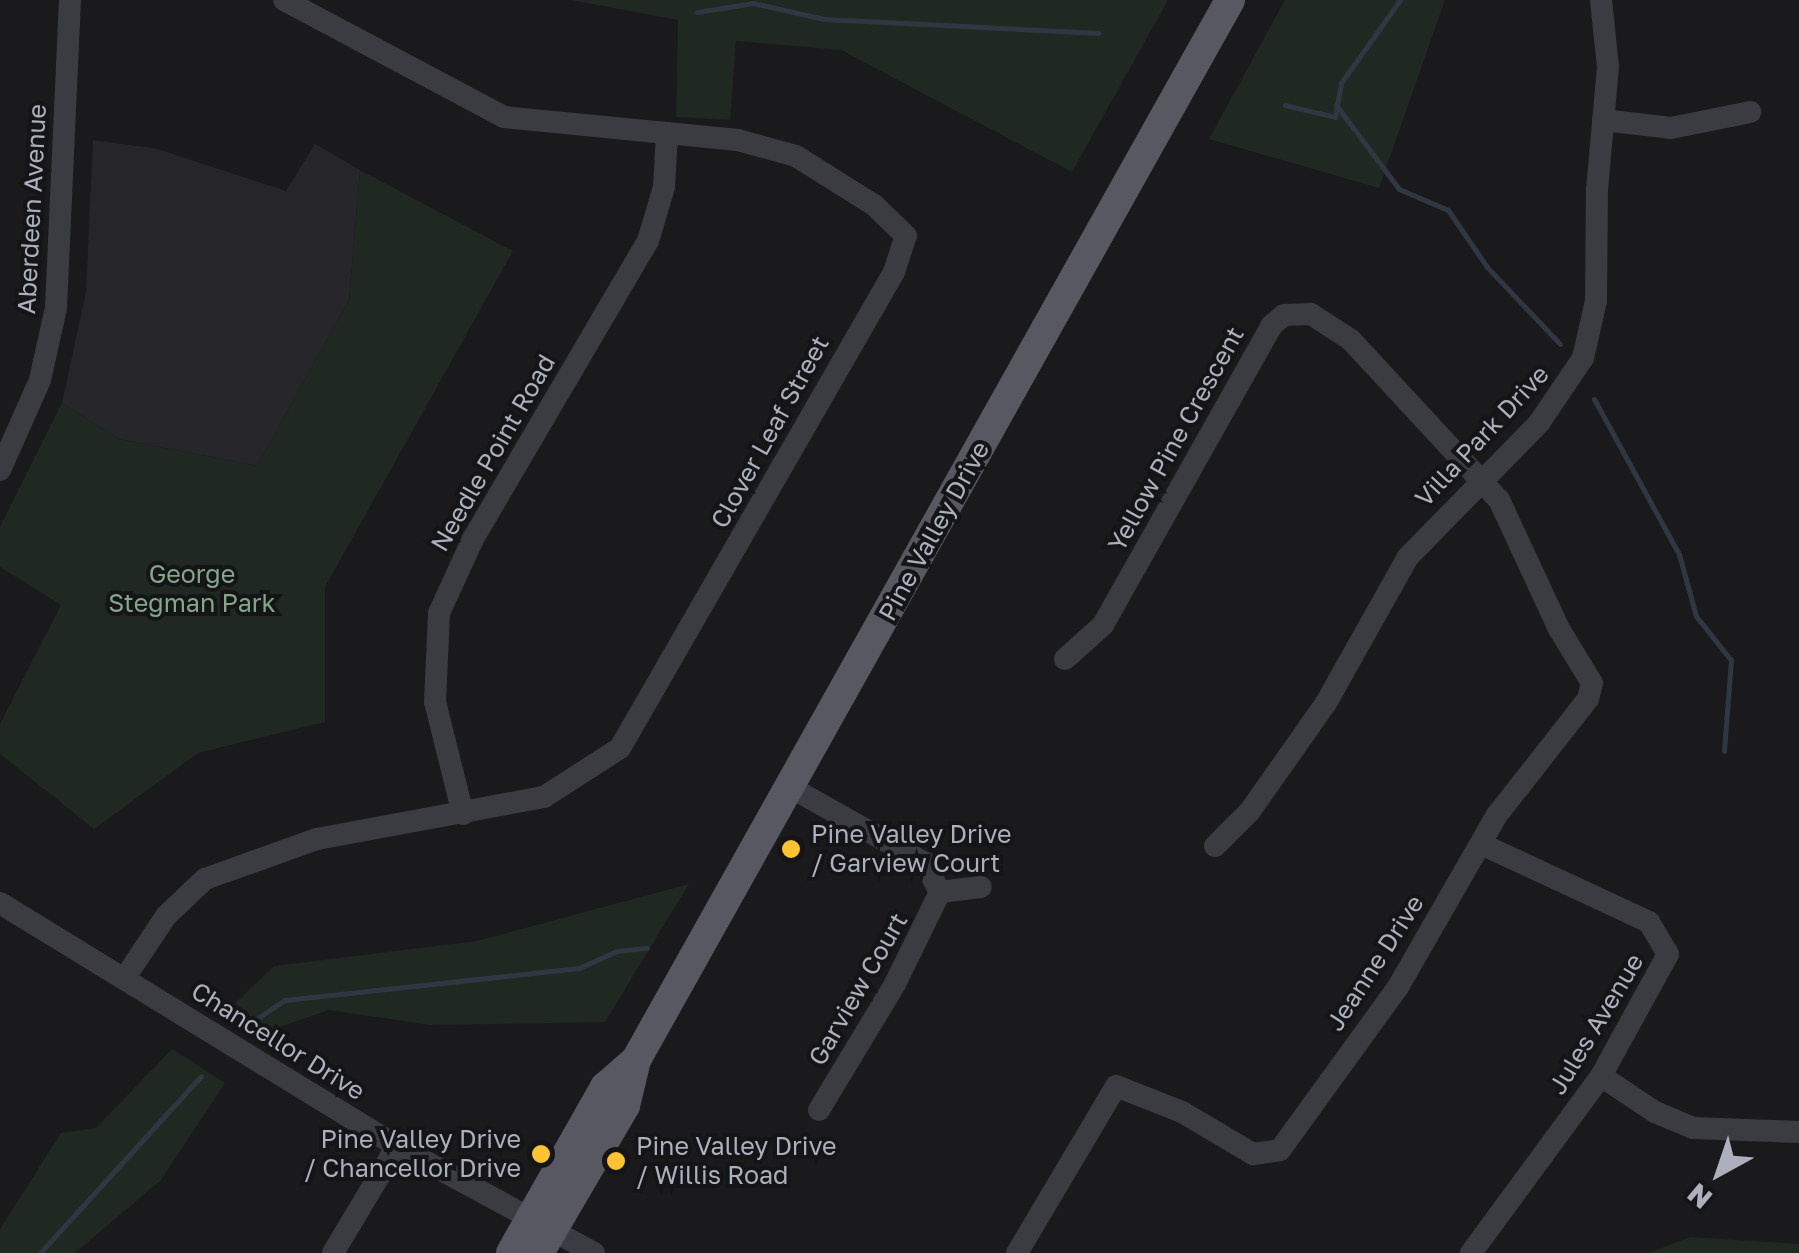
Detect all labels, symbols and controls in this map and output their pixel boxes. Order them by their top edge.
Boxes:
street label: Aberdeen Avenue [12,103,52,315]
street label: Yellow Pine Crescent [1102,321,1250,557]
street label: Clover Leaf Street [705,331,835,533]
street label: Needle Point Road [424,349,562,557]
street label: Villa Park Drive [1409,359,1555,513]
street label: Pine Valley Drive [872,436,996,626]
park label: George Stegman Park [108,560,276,619]
place label: Pine Valley Drive / Garview Court [811,820,1012,879]
marker: Pine Valley Drive / Garview Court [780,838,802,860]
street label: Jeanne Drive [1320,889,1430,1037]
street label: Garview Court [802,907,914,1071]
street label: Jules Avenue [1542,948,1650,1100]
street label: Chancellor Drive [186,976,370,1106]
north arrow [1669,1123,1769,1223]
place label: Pine Valley Drive / Chancellor Drive [304,1125,521,1184]
place label: Pine Valley Drive / Willis Road [636,1132,837,1191]
marker: Pine Valley Drive / Chancellor Drive [530,1143,552,1165]
marker: Pine Valley Drive / Willis Road [605,1150,627,1172]
text: N [1681,1177,1718,1216]

